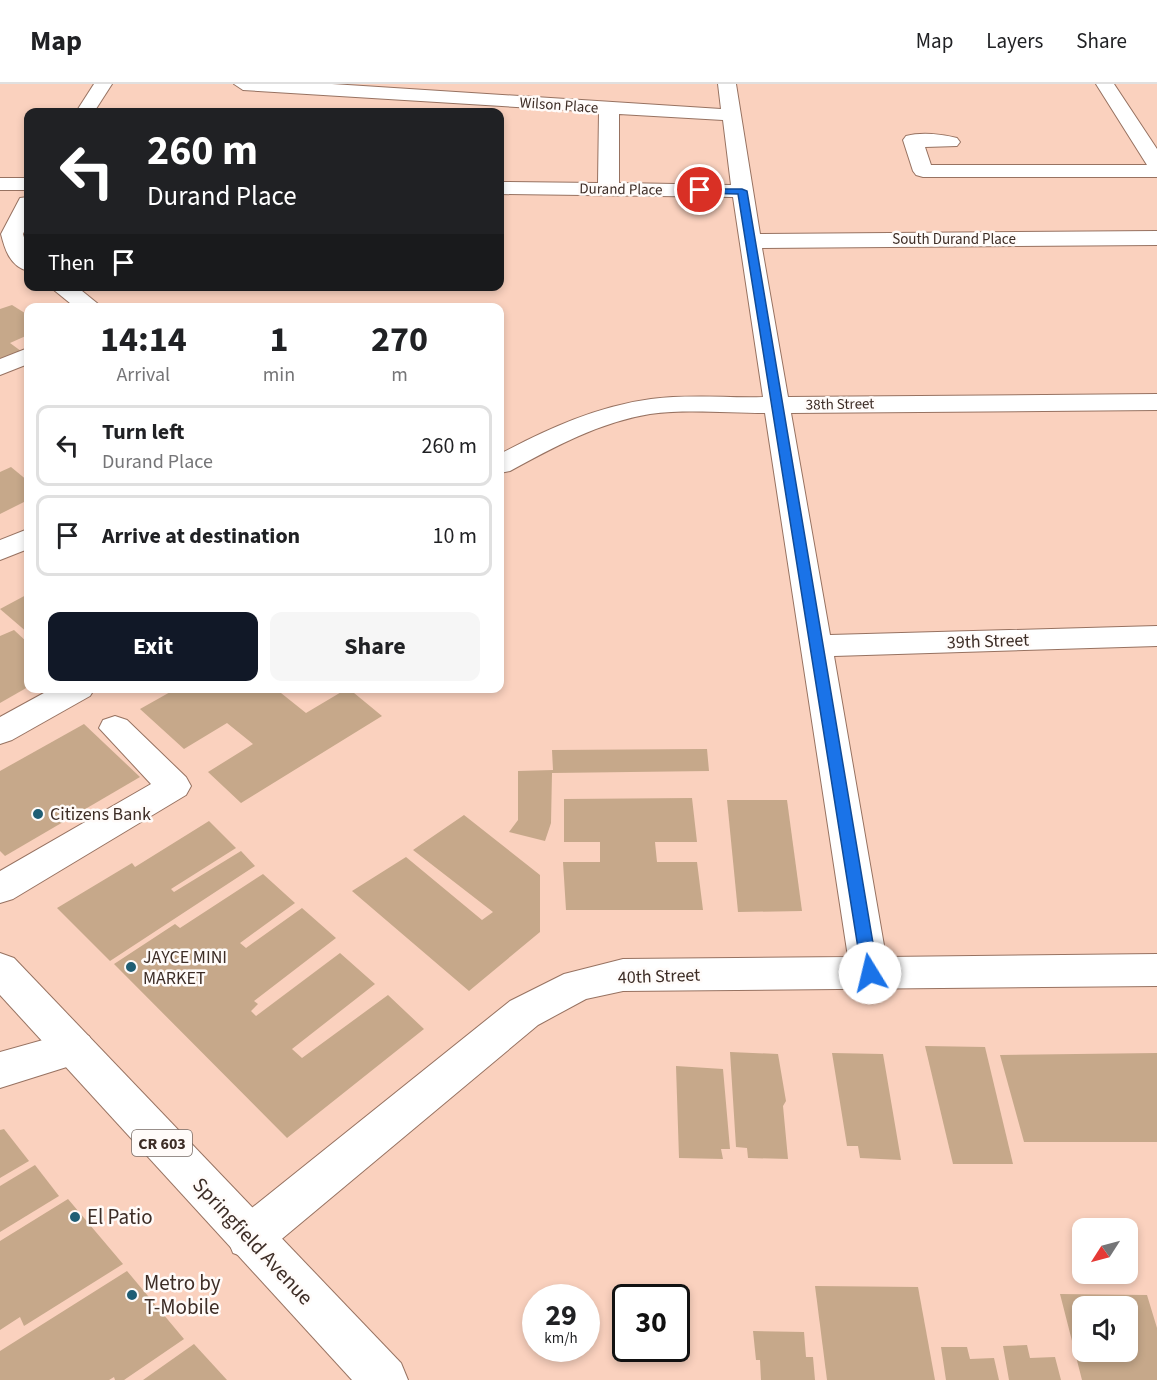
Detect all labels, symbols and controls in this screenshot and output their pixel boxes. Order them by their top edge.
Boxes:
text: Map [30,21,82,61]
text: Map [916,26,953,56]
text: Layers [986,26,1043,56]
text: Share [1076,26,1127,56]
street label: Wilson Place [519,92,599,119]
text: 260 m [147,121,258,181]
icon: left [48,132,126,210]
pin [674,164,725,215]
icon: arrive [683,173,716,206]
text: Durand Place [147,177,297,216]
street label: Durand Place [579,178,663,201]
street label: South Durand Place [892,229,1016,250]
icon: arrive [107,246,140,279]
text: Then [48,247,95,279]
text: 14:14 [100,314,187,365]
text: 1 [269,314,288,365]
text: 270 [371,314,428,365]
text: Arrival [116,361,170,389]
text: min [263,361,295,389]
text: m [391,361,408,389]
street label: 38th Street [805,393,875,416]
text: Turn left [102,416,184,448]
icon: left [51,429,84,462]
text: 260 m [422,430,477,462]
text: Durand Place [102,448,213,476]
icon: arrive [51,519,84,552]
text: Arrive at destination [102,520,300,552]
text: 10 m [432,520,477,552]
button: Exit [48,612,258,681]
button: Share [270,612,480,681]
street label: 39th Street [946,628,1030,655]
place label: Citizens Bank [50,802,151,827]
marker: Citizens Bank [31,807,45,821]
position arrow [838,941,902,1005]
place label: JAYCE MINI MARKET [143,945,227,991]
marker: JAYCE MINI MARKET [124,960,138,974]
street label: 40th Street [617,963,701,990]
road number: CR 603 [132,1130,192,1156]
street label: Springfield Avenue [186,1170,320,1312]
place label: El Patio [87,1202,153,1232]
marker: El Patio [68,1210,82,1224]
north arrow [1072,1218,1138,1284]
map controls [1072,1218,1138,1362]
place label: Metro by T-Mobile [144,1268,221,1322]
speed limit sign: 30 [612,1284,690,1362]
marker: Metro by T-Mobile [125,1288,139,1302]
text: 29 [545,1294,577,1337]
button: sound [1072,1296,1138,1362]
text: km/h [544,1328,578,1349]

